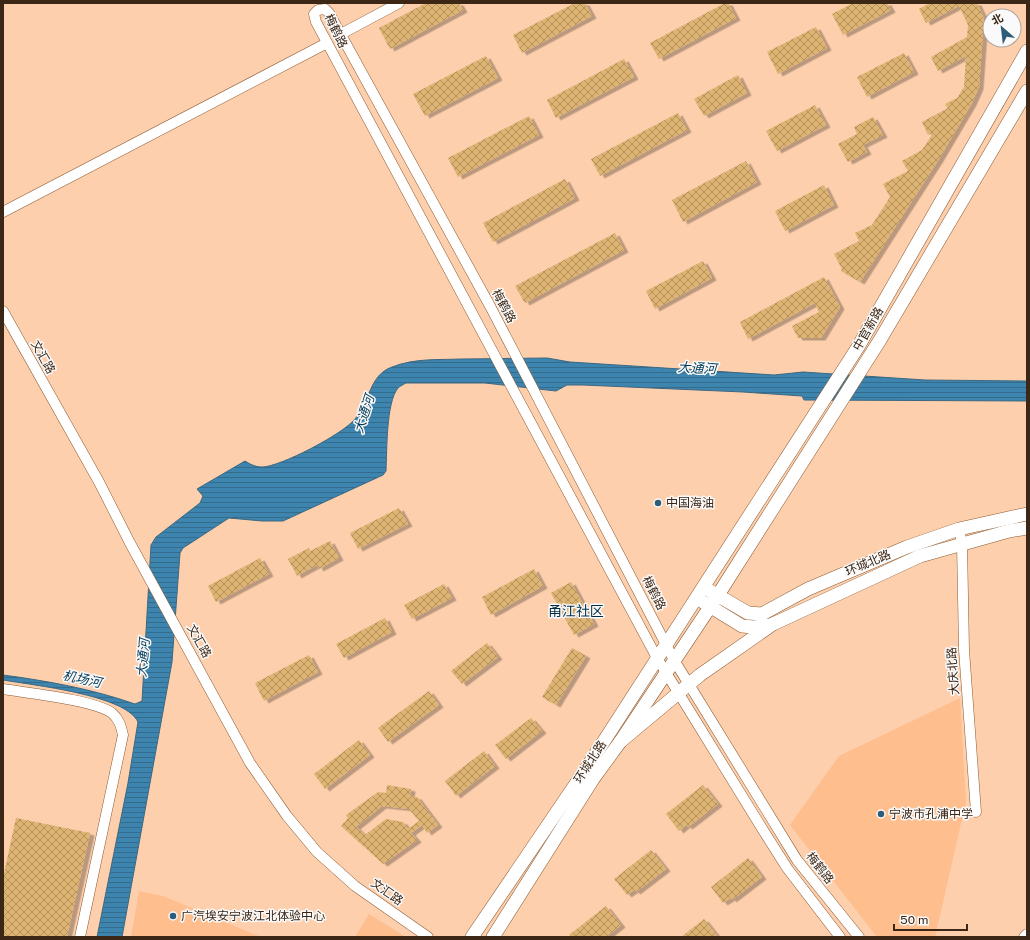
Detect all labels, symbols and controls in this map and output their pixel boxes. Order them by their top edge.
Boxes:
north arrow [982,8,1022,48]
text: 北 [990,11,1005,27]
street label: 梅鹤路 [322,12,350,50]
street label: 梅鹤路 [489,287,519,325]
street label: 中官新路 [850,305,886,353]
street label: 文汇路 [28,338,58,376]
water label: 大通河 [677,359,720,377]
water label: 大通河 [351,390,378,435]
place label: 中国海油 [666,496,714,510]
marker: 中国海油 [653,498,663,508]
street label: 环城北路 [843,547,893,579]
street label: 梅鹤路 [640,574,668,612]
district label: 甬江社区 [548,603,604,619]
street label: 文汇路 [184,622,214,660]
water label: 大通河 [134,635,152,678]
street label: 大庆北路 [944,647,962,695]
water label: 机场河 [61,668,106,691]
street label: 环城北路 [571,738,609,786]
place label: 宁波市孔浦中学 [889,807,973,821]
marker: 宁波市孔浦中学 [876,809,886,819]
street label: 梅鹤路 [803,850,837,886]
street label: 文汇路 [368,876,406,908]
scale bar [894,906,967,932]
place label: 广汽埃安宁波江北体验中心 [181,909,325,923]
marker: 广汽埃安宁波江北体验中心 [168,911,178,921]
text: 50 m [900,913,928,927]

